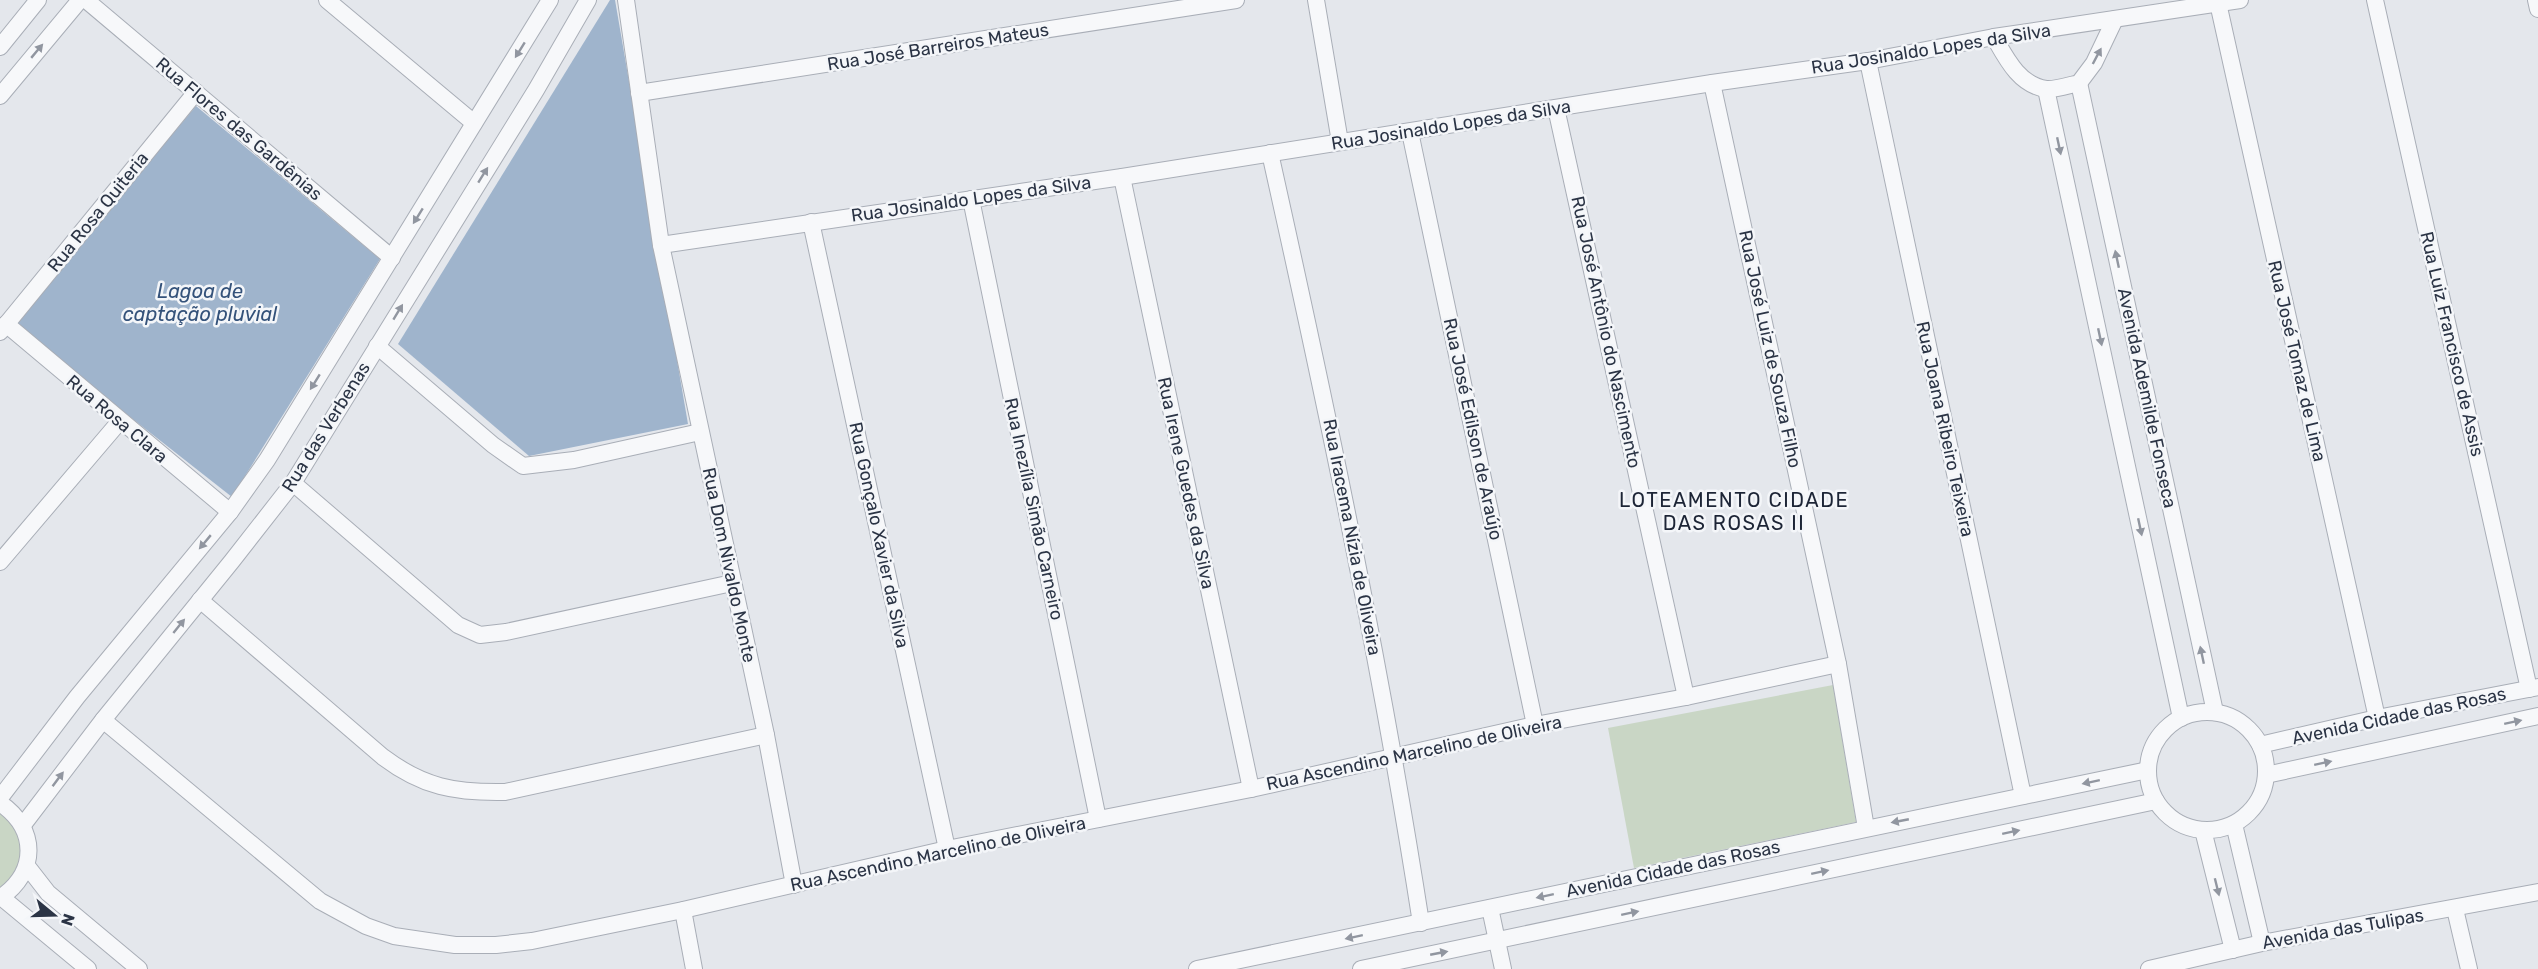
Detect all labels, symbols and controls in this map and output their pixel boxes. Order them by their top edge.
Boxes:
street label: Rua José Barreiros Mateus [826,19,1050,75]
street label: Rua Josinaldo Lopes da Silva [1810,19,2052,79]
one-way arrow [514,42,525,58]
one-way arrow [30,44,43,59]
one-way arrow [2093,47,2102,64]
street label: Rua Flores das Gardênias [151,53,327,205]
street label: Rua Josinaldo Lopes da Silva [1330,95,1572,155]
one-way arrow [2054,137,2064,155]
street label: Rua Rosa Quiteria [43,148,153,276]
one-way arrow [478,167,489,183]
street label: Rua Josinaldo Lopes da Silva [850,171,1092,227]
street label: Rua José Antônio do Nascimento [1566,194,1646,470]
one-way arrow [412,208,423,224]
street label: Rua José Luiz de Souza Filho [1734,228,1806,470]
street label: Rua Luiz Francisco de Assis [2415,229,2489,459]
one-way arrow [2112,250,2121,269]
street label: Rua José Tomaz de Lima [2263,258,2331,464]
water label: Lagoa de captação pluvial [123,279,278,326]
street label: Avenida Ademilde Fonseca [2113,286,2181,510]
one-way arrow [392,304,403,320]
street label: Rua José Edilson de Araújo [1439,316,1507,542]
street label: Rua Joana Ribeiro Teixeira [1911,319,1979,539]
one-way arrow [2095,327,2105,346]
street label: Rua das Verbenas [277,358,375,496]
street label: Rua Rosa Clara [62,370,172,468]
one-way arrow [310,374,321,390]
street label: Rua Irene Guedes da Silva [1153,375,1219,591]
street label: Rua Inezília Simão Carneiro [1000,396,1068,622]
street label: Rua Iracema Nízia de Oliveira [1318,417,1386,657]
street label: Rua Gonçalo Xavier da Silva [844,420,914,650]
street label: Rua Dom Nivaldo Monte [698,465,760,665]
district label: LOTEAMENTO CIDADE DAS ROSAS II [1619,488,1849,535]
one-way arrow [2136,518,2146,536]
one-way arrow [198,534,211,550]
one-way arrow [173,618,186,634]
one-way arrow [2197,646,2207,665]
street label: Avenida Cidade das Rosas [2290,683,2508,749]
street label: Rua Ascendino Marcelino de Oliveira [1264,711,1564,795]
one-way arrow [2504,716,2523,726]
one-way arrow [2313,757,2332,767]
one-way arrow [52,771,64,786]
one-way arrow [2081,778,2100,787]
street label: Rua Ascendino Marcelino de Oliveira [788,812,1088,896]
one-way arrow [1890,817,1909,826]
one-way arrow [2002,826,2020,836]
street label: Avenida Cidade das Rosas [1564,836,1782,902]
one-way arrow [1811,867,1829,877]
one-way arrow [2213,878,2223,896]
north arrow [24,885,84,945]
one-way arrow [1536,892,1554,902]
street label: Avenida das Tulipas [2260,904,2426,954]
one-way arrow [1620,908,1639,917]
text: N [57,911,79,928]
one-way arrow [1344,933,1363,942]
one-way arrow [1429,948,1448,957]

